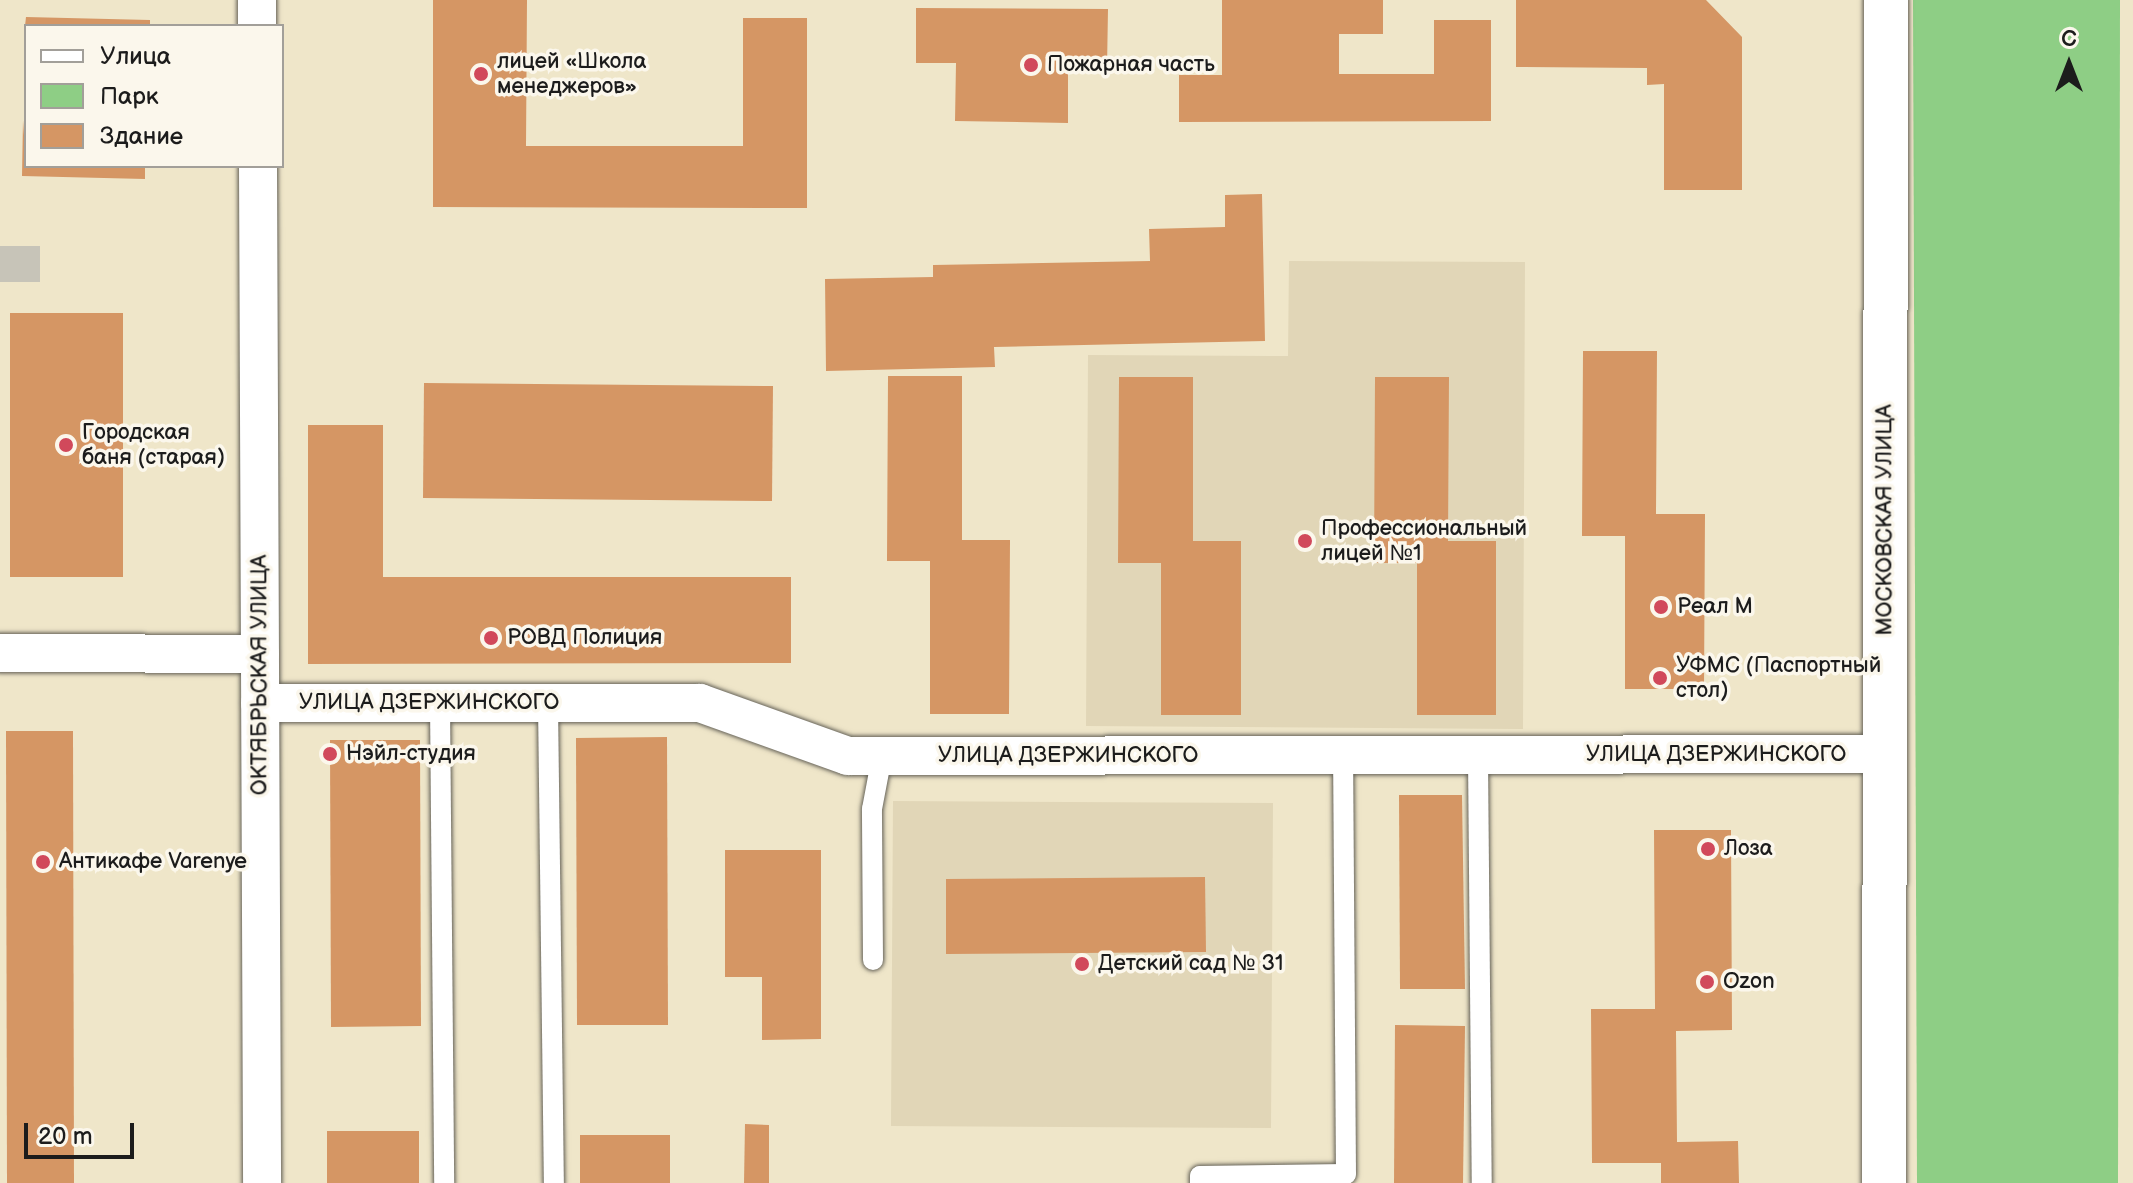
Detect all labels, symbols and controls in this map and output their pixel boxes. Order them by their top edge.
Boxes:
legend [24,24,284,168]
north arrow [2029,24,2109,104]
text: С [2061,26,2077,53]
text: Улица [100,42,171,71]
place label: лицей «Школа менеджеров» [497,48,646,100]
place label: Пожарная часть [1047,52,1215,78]
marker: Пожарная часть [1022,56,1040,74]
marker: лицей «Школа менеджеров» [472,65,490,83]
text: Парк [100,82,158,111]
text: Здание [100,122,183,151]
street label: МОСКОВСКАЯ УЛИЦА [1872,404,1898,636]
place label: Городская баня (старая) [82,419,225,470]
marker: Городская баня (старая) [57,436,75,454]
place label: Профессиональный лицей №1 [1321,515,1527,566]
marker: Профессиональный лицей №1 [1296,532,1314,550]
street label: ОКТЯБРЬСКАЯ УЛИЦА [247,555,273,795]
place label: Реал М [1677,594,1753,620]
marker: Реал М [1652,598,1670,616]
place label: РОВД Полиция [507,625,662,651]
marker: РОВД Полиция [482,629,500,647]
place label: УФМС (Паспортный стол) [1676,652,1881,704]
marker: УФМС (Паспортный стол) [1651,669,1669,687]
street label: УЛИЦА ДЗЕРЖИНСКОГО [299,690,559,716]
place label: Нэйл-студия [346,741,476,767]
street label: УЛИЦА ДЗЕРЖИНСКОГО [1586,742,1846,768]
street label: УЛИЦА ДЗЕРЖИНСКОГО [938,743,1198,769]
marker: Нэйл-студия [321,745,339,763]
place label: Лоза [1724,836,1773,862]
marker: Лоза [1699,840,1717,858]
place label: Антикафе Varenye [59,849,247,875]
marker: Антикафе Varenye [34,853,52,871]
place label: Детский сад № 31 [1098,951,1284,977]
marker: Детский сад № 31 [1073,955,1091,973]
place label: Ozon [1723,969,1775,995]
marker: Ozon [1698,973,1716,991]
scale bar [28,1107,138,1157]
text: 20 m [38,1122,93,1151]

